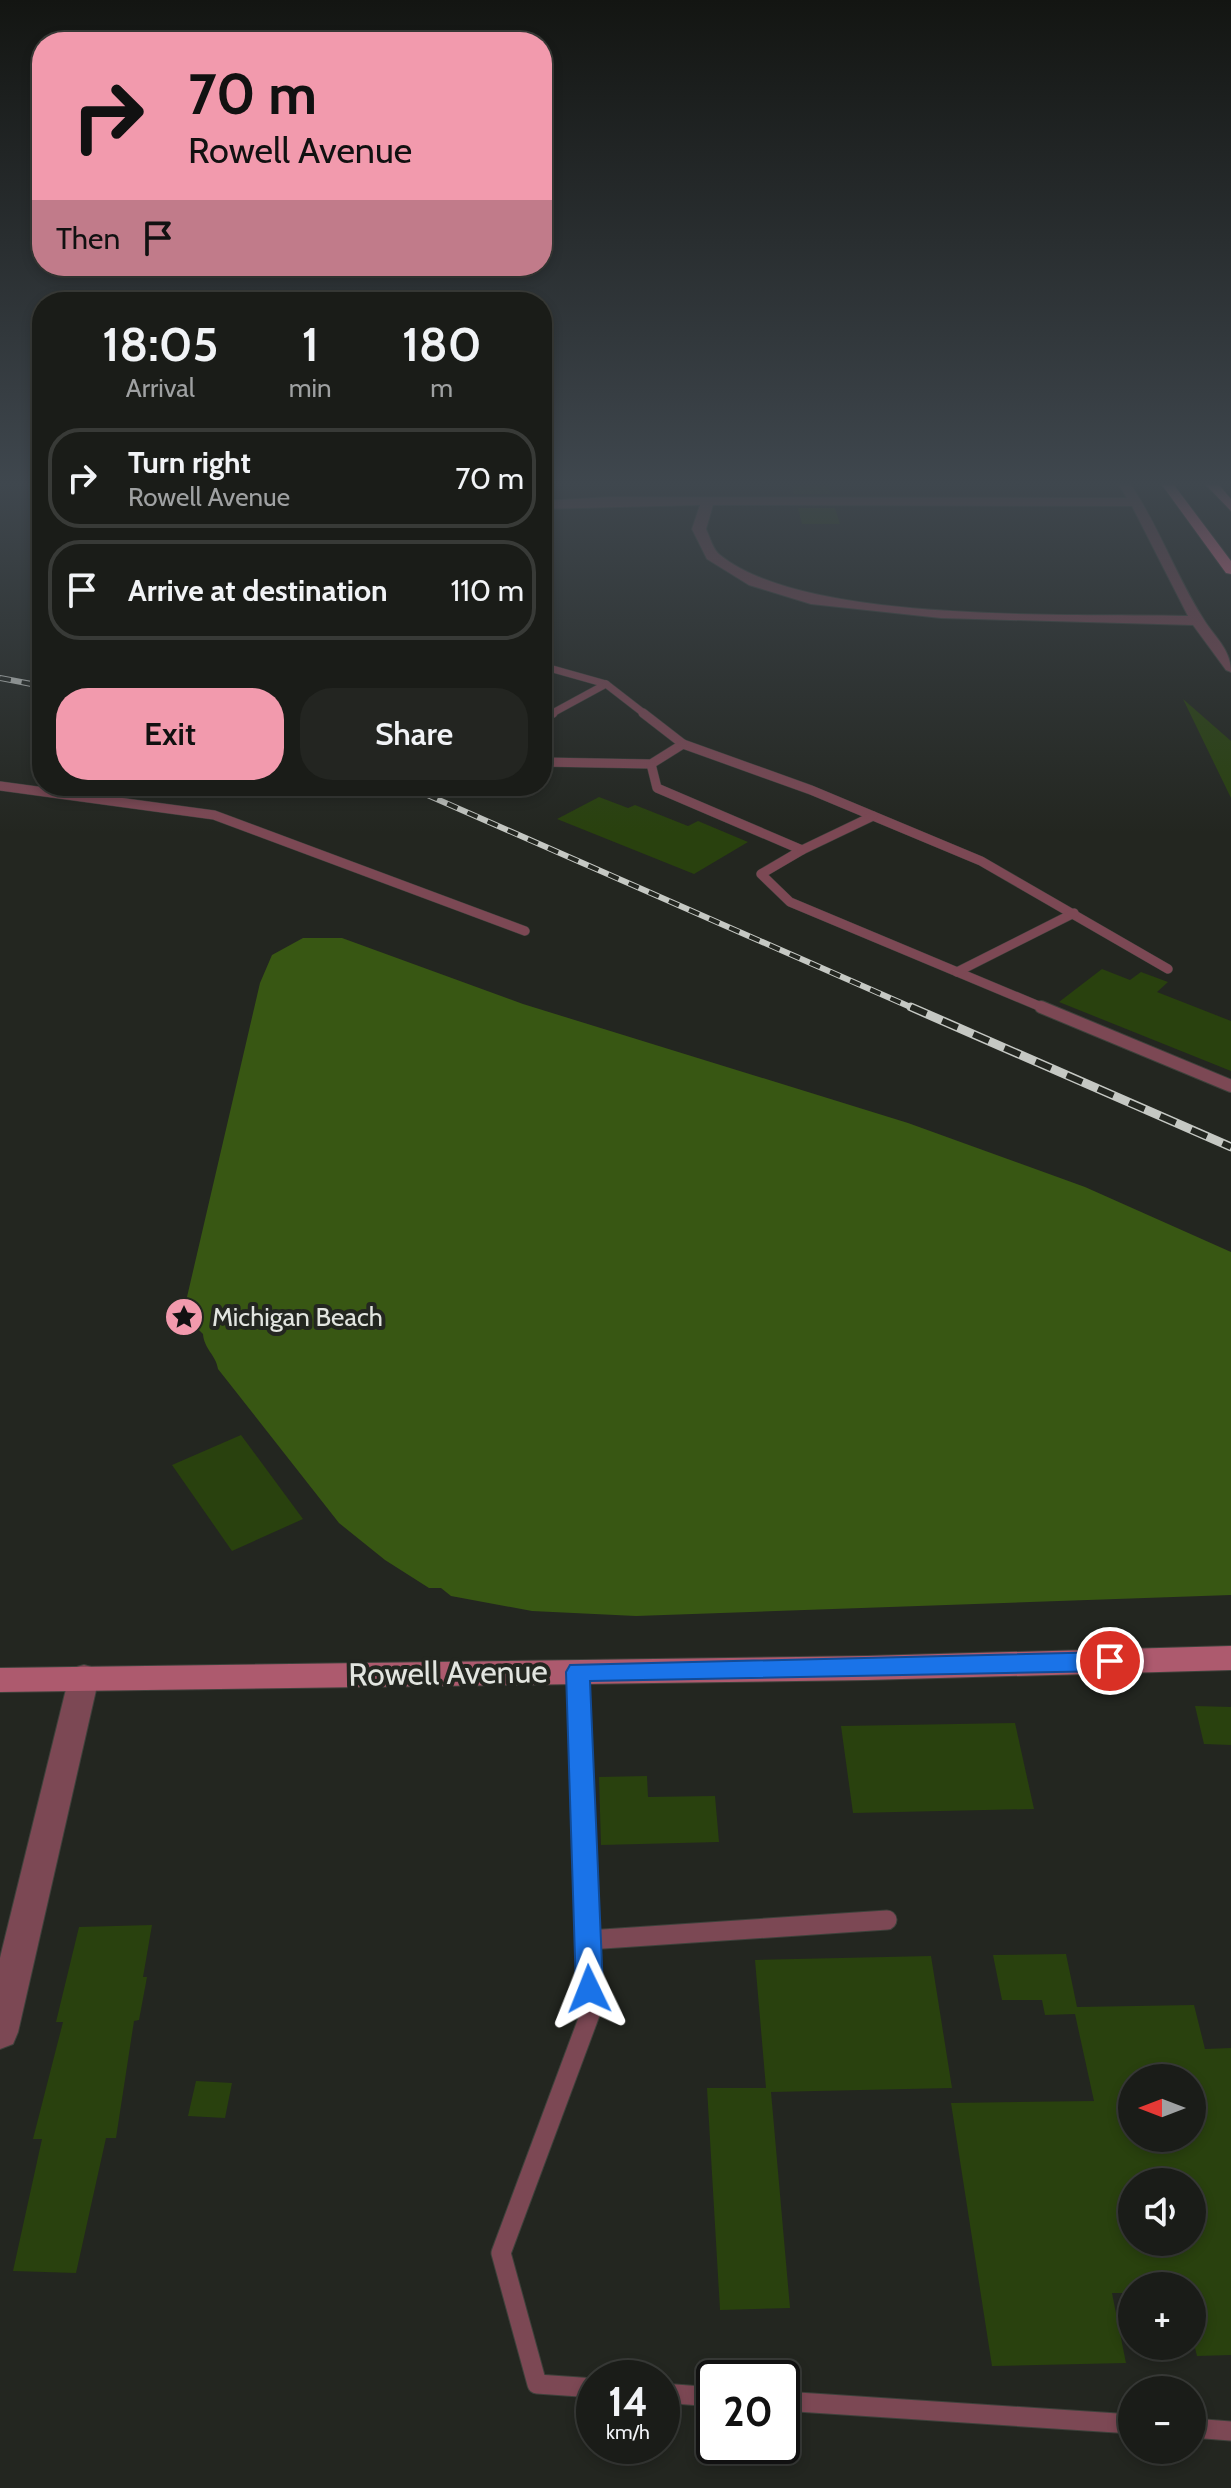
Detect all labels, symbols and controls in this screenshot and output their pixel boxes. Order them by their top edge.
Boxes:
text: 70 m [188,60,317,128]
icon: right [56,64,160,168]
text: Rowell Avenue [188,128,412,172]
icon: arrive [136,216,180,260]
text: Then [56,220,120,257]
text: 18:05 [102,315,218,373]
text: 1 [302,315,319,373]
text: 180 [402,315,482,373]
text: Arrival [126,372,195,404]
text: min [289,372,332,404]
text: m [430,372,453,404]
text: Turn right [128,444,251,481]
icon: right [60,456,104,500]
text: 70 m [455,460,524,497]
text: Rowell Avenue [128,481,290,513]
icon: arrive [60,568,104,612]
text: Arrive at destination [128,572,388,609]
text: 110 m [450,572,524,609]
button: Exit [56,688,284,780]
button: Share [300,688,528,780]
place icon: Michigan Beach [163,1296,205,1338]
place label: Michigan Beach [212,1301,383,1333]
pin [1076,1627,1144,1695]
icon: arrive [1088,1639,1132,1683]
street label: Rowell Avenue [348,1651,548,1694]
position arrow [547,1947,631,2031]
north arrow [1118,2064,1206,2152]
map controls [1118,2064,1206,2464]
button: sound [1118,2168,1206,2256]
button: + [1118,2272,1206,2360]
speed limit sign: 20 [696,2360,800,2464]
button: − [1118,2376,1206,2464]
text: 14 [608,2377,648,2426]
text: km/h [606,2420,650,2444]

